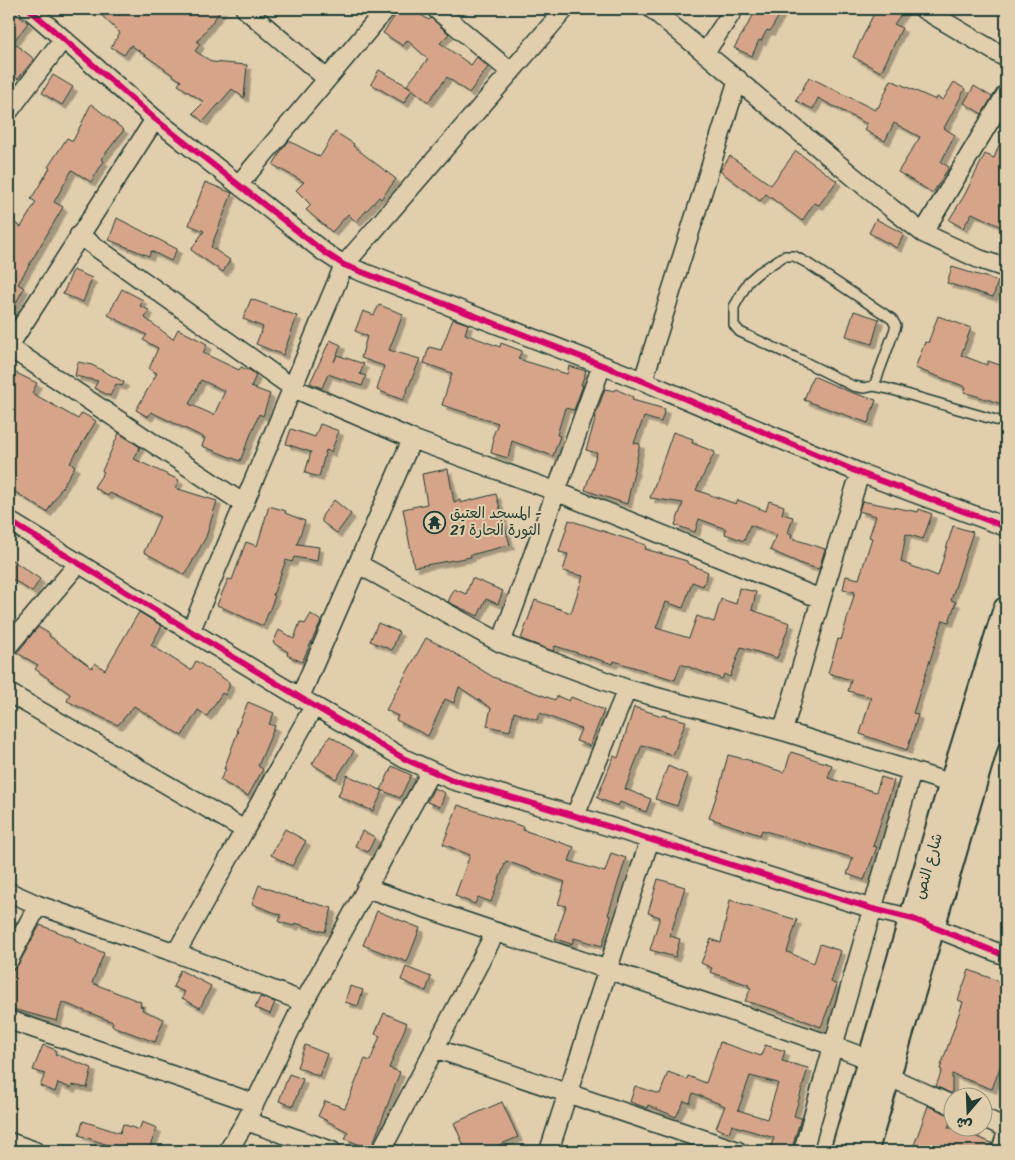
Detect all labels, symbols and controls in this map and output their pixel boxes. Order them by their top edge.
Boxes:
place label: المسجد العتيق - الثورة الحارة 21 [450,500,542,543]
temple icon: المسجد العتيق - الثورة الحارة 21 [422,510,446,534]
street label: شارع النص [906,830,950,902]
north arrow [942,1088,992,1138]
text: ش [953,1109,975,1138]

